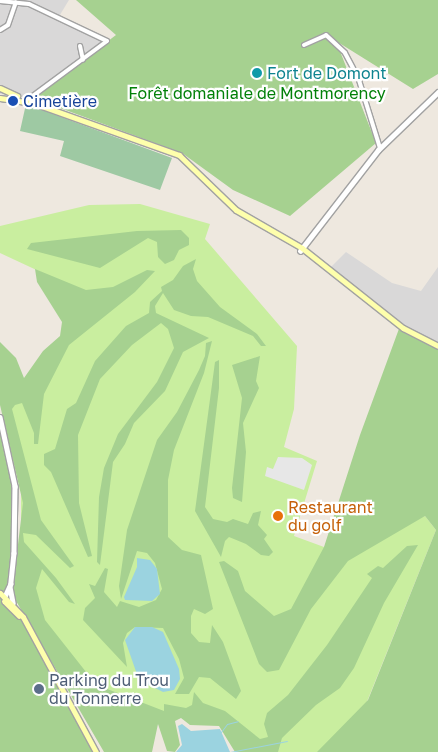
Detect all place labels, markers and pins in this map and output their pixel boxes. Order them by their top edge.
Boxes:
place label: Fort de Domont [267,63,387,83]
marker: Fort de Domont [251,67,263,79]
place label: Cimetière [23,91,97,111]
marker: Cimetière [7,95,19,107]
place label: Restaurant du golf [288,497,373,535]
marker: Restaurant du golf [272,510,284,522]
place label: Parking du Trou du Tonnerre [49,670,169,708]
marker: Parking du Trou du Tonnerre [33,683,45,695]

